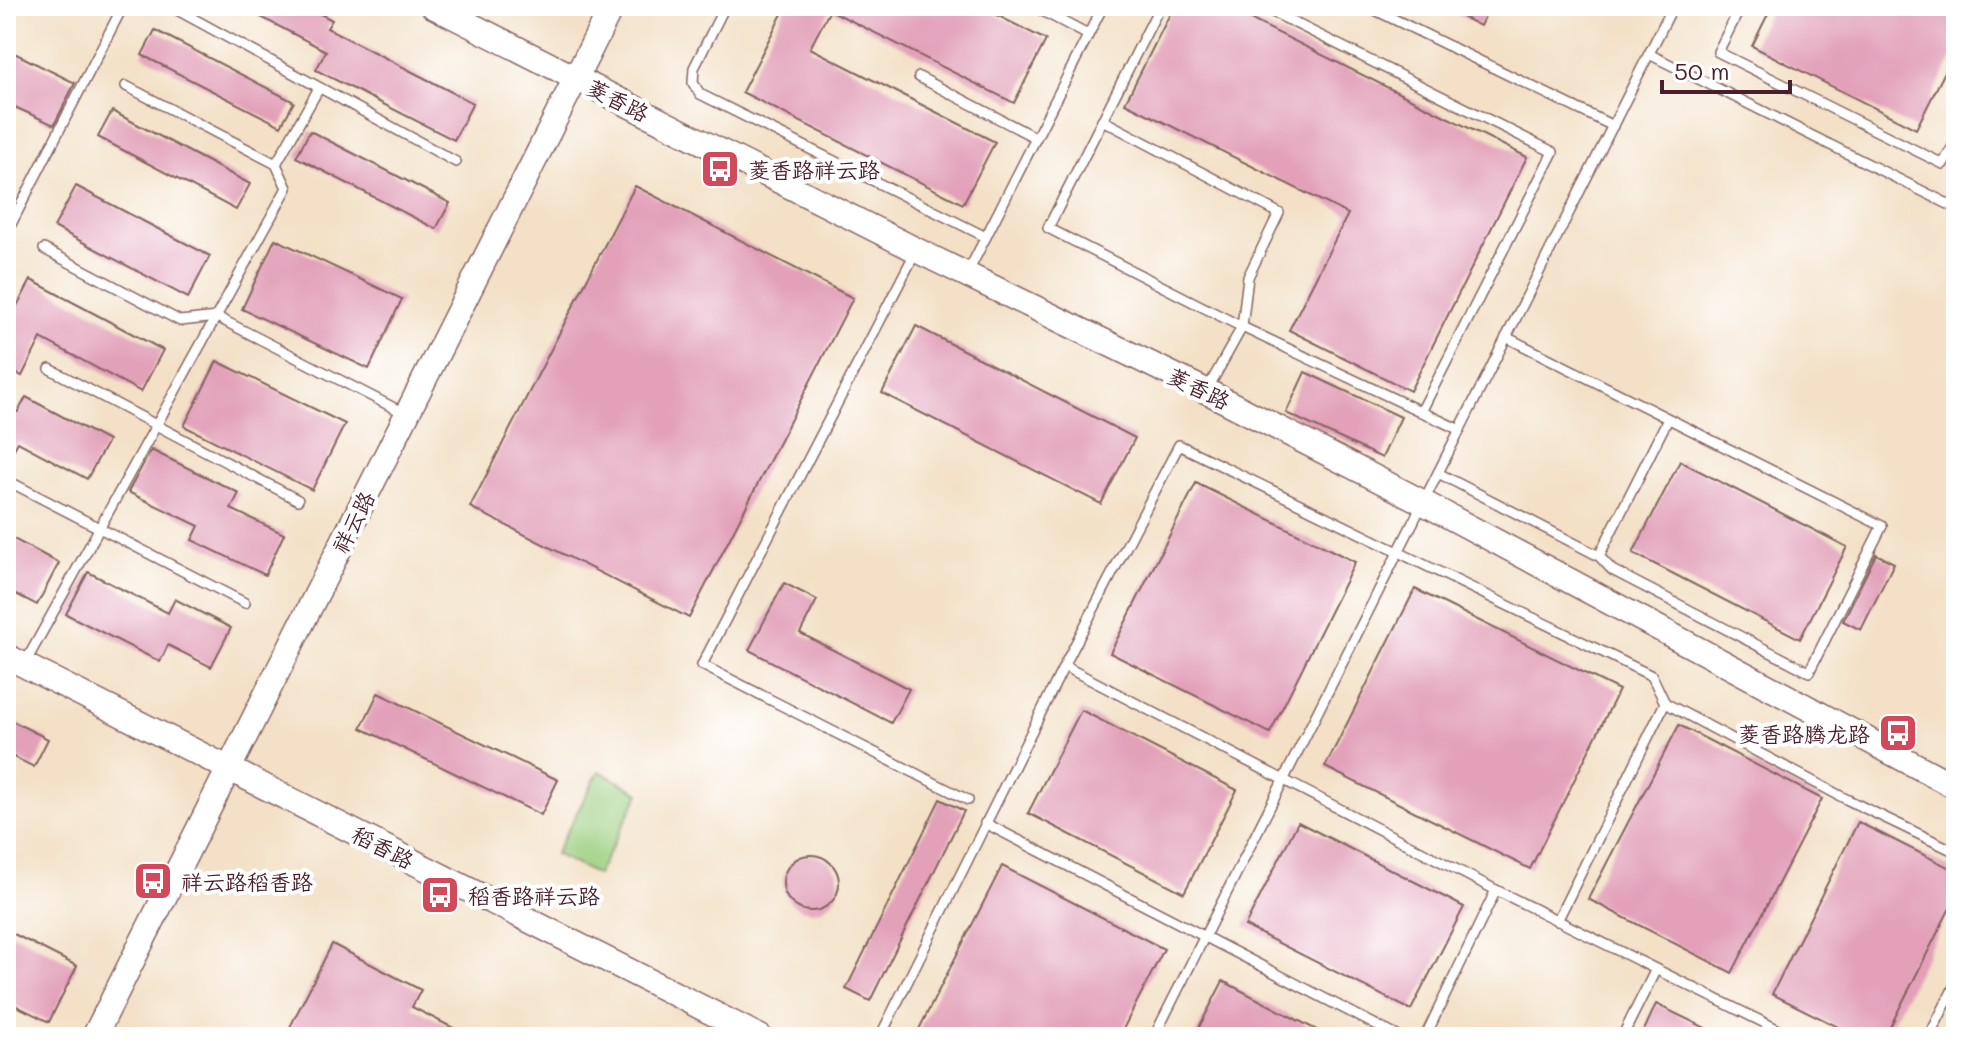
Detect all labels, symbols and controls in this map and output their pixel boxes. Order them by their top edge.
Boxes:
scale bar [1662,44,1790,94]
text: 50 m [1674,55,1730,86]
street label: 菱香路 [582,72,654,128]
bus stop icon: 菱香路祥云路 [699,148,741,190]
place label: 菱香路祥云路 [748,155,880,184]
street label: 菱香路 [1163,360,1235,416]
street label: 祥云路 [325,486,381,558]
bus stop icon: 菱香路腾龙路 [1877,712,1919,754]
place label: 菱香路腾龙路 [1738,719,1870,748]
street label: 稻香路 [347,819,419,875]
bus stop icon: 祥云路稻香路 [132,860,174,902]
place label: 祥云路稻香路 [181,867,313,896]
bus stop icon: 稻香路祥云路 [419,874,461,916]
place label: 稻香路祥云路 [468,881,600,910]

